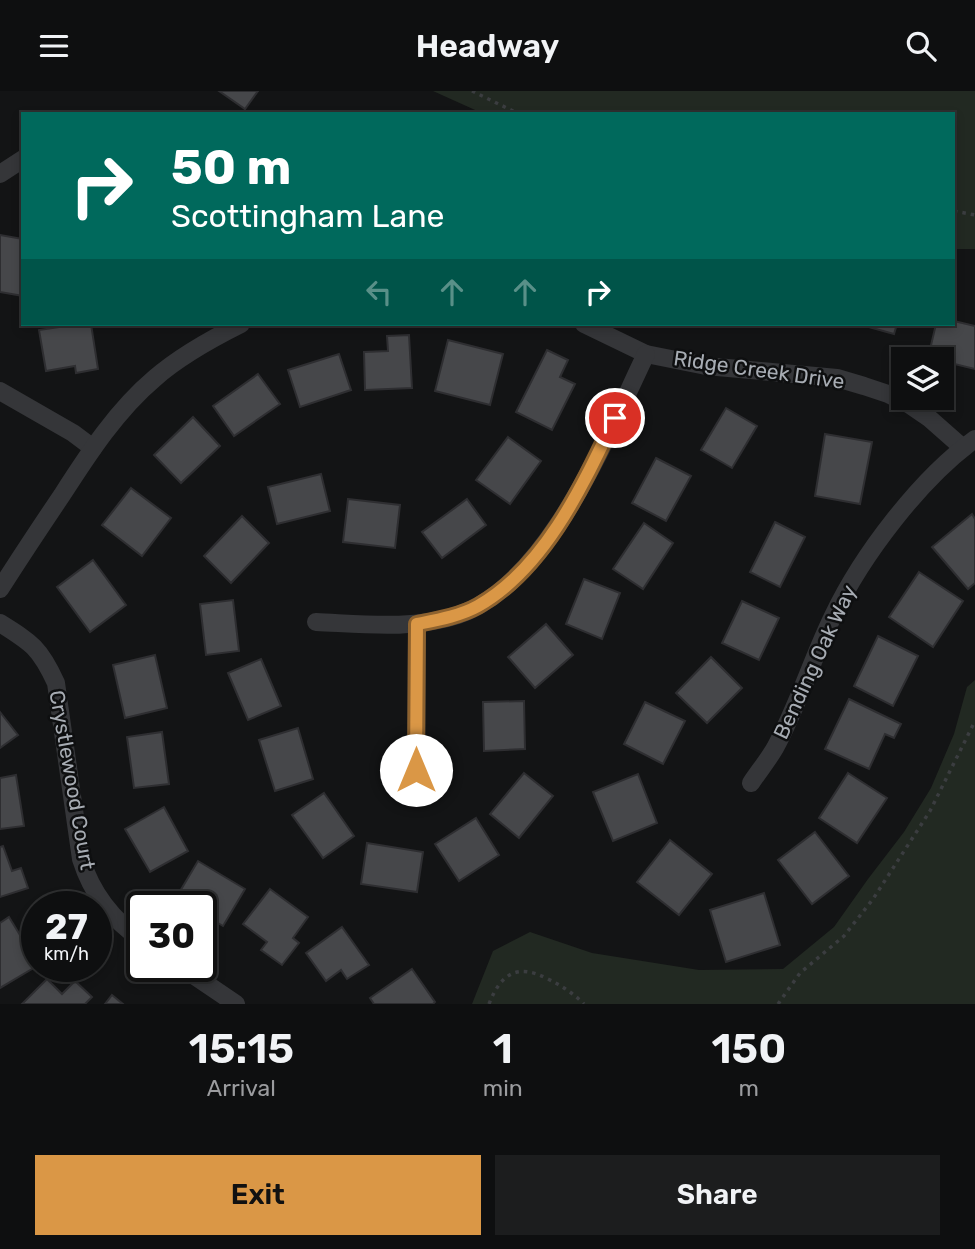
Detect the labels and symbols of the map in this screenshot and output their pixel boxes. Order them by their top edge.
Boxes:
street label: Ridge Creek Drive [672,345,846,394]
pin [585,388,645,448]
street label: Bending Oak Way [768,580,861,743]
street label: Crystlewood Court [44,688,101,872]
position arrow [379,733,453,807]
speed limit sign: 30 [126,891,217,982]

